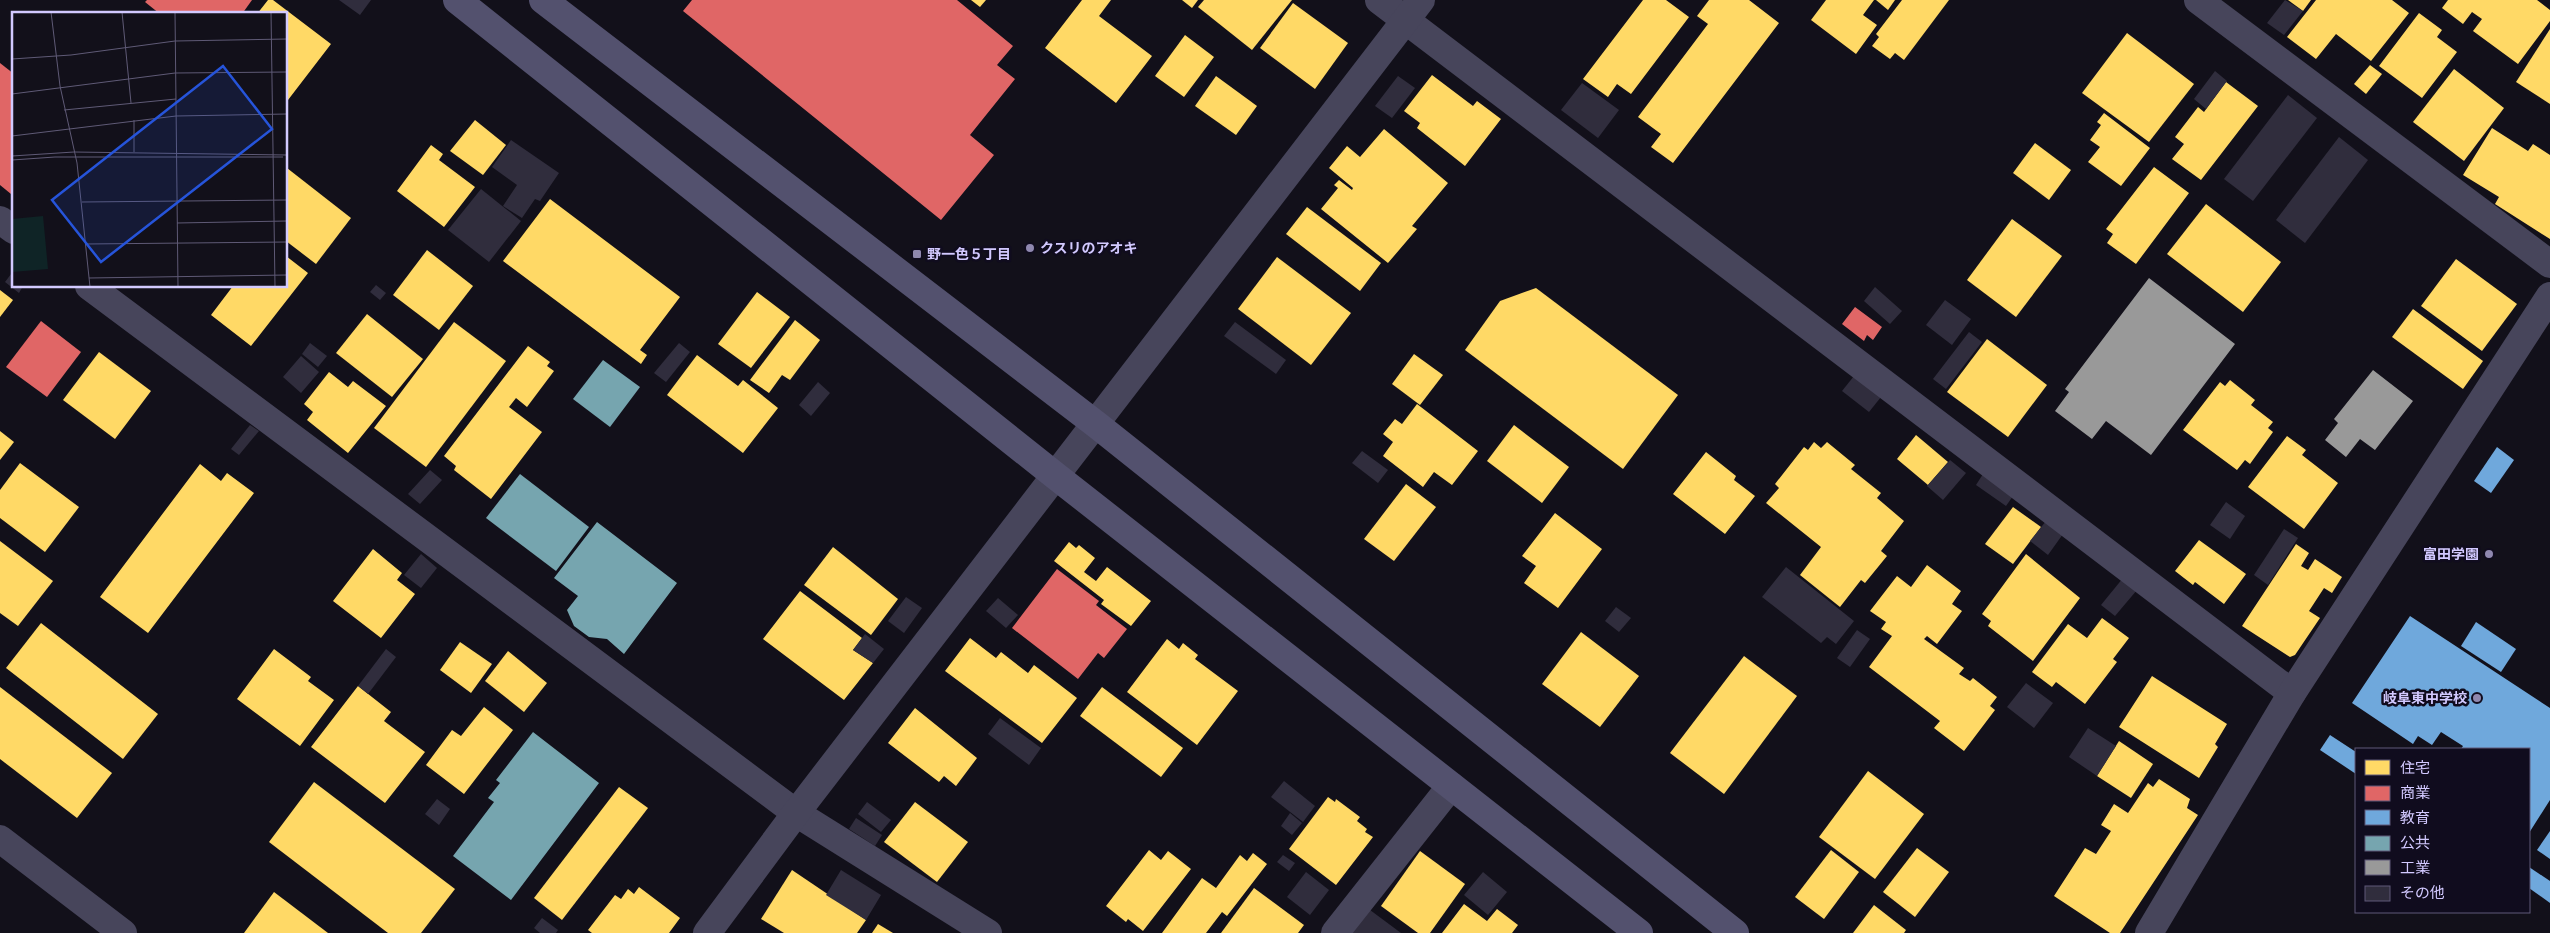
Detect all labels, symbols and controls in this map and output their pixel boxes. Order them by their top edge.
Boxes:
inset map [12,12,288,288]
place label: クスリのアオキ [1040,239,1138,257]
marker: クスリのアオキ [1024,242,1036,254]
place label: 野一色５丁目 [927,245,1011,263]
marker: 野一色５丁目 [911,248,923,260]
place label: 富田学園 [2423,545,2479,563]
marker: 富田学園 [2483,548,2495,560]
place label: 岐阜東中学校 [2383,689,2467,707]
marker: 岐阜東中学校 [2471,692,2483,704]
legend [2355,748,2530,913]
text: 住宅 [2400,759,2430,777]
text: 商業 [2400,784,2430,802]
text: 教育 [2400,809,2430,827]
text: 公共 [2400,834,2430,852]
text: 工業 [2400,859,2430,877]
text: その他 [2400,884,2445,902]

